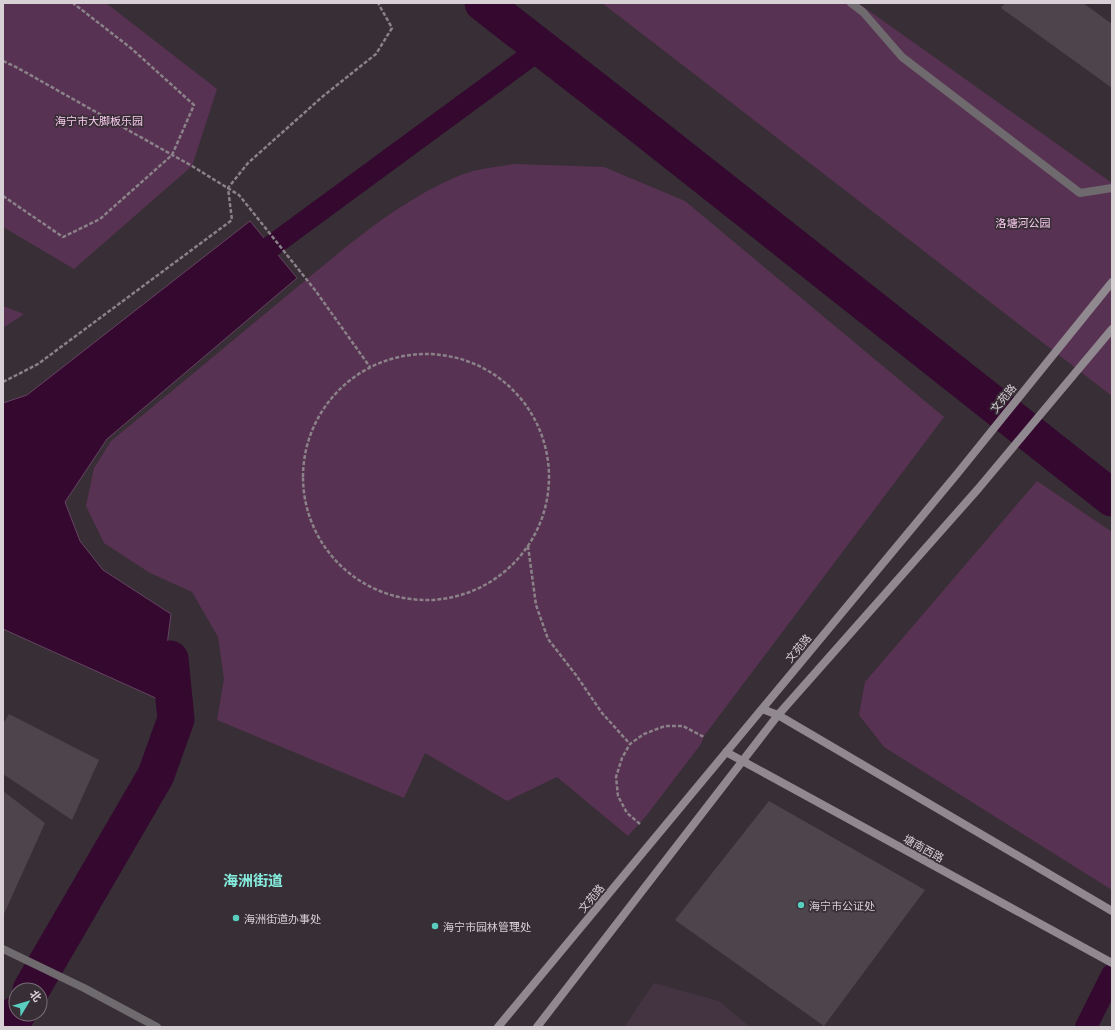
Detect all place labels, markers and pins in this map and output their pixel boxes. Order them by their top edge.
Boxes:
place label: 海宁市公证处 [809,898,875,913]
marker: 海宁市公证处 [796,900,806,910]
place label: 海洲街道办事处 [244,911,321,926]
marker: 海洲街道办事处 [231,913,241,923]
place label: 海宁市园林管理处 [443,919,531,934]
marker: 海宁市园林管理处 [430,921,440,931]

